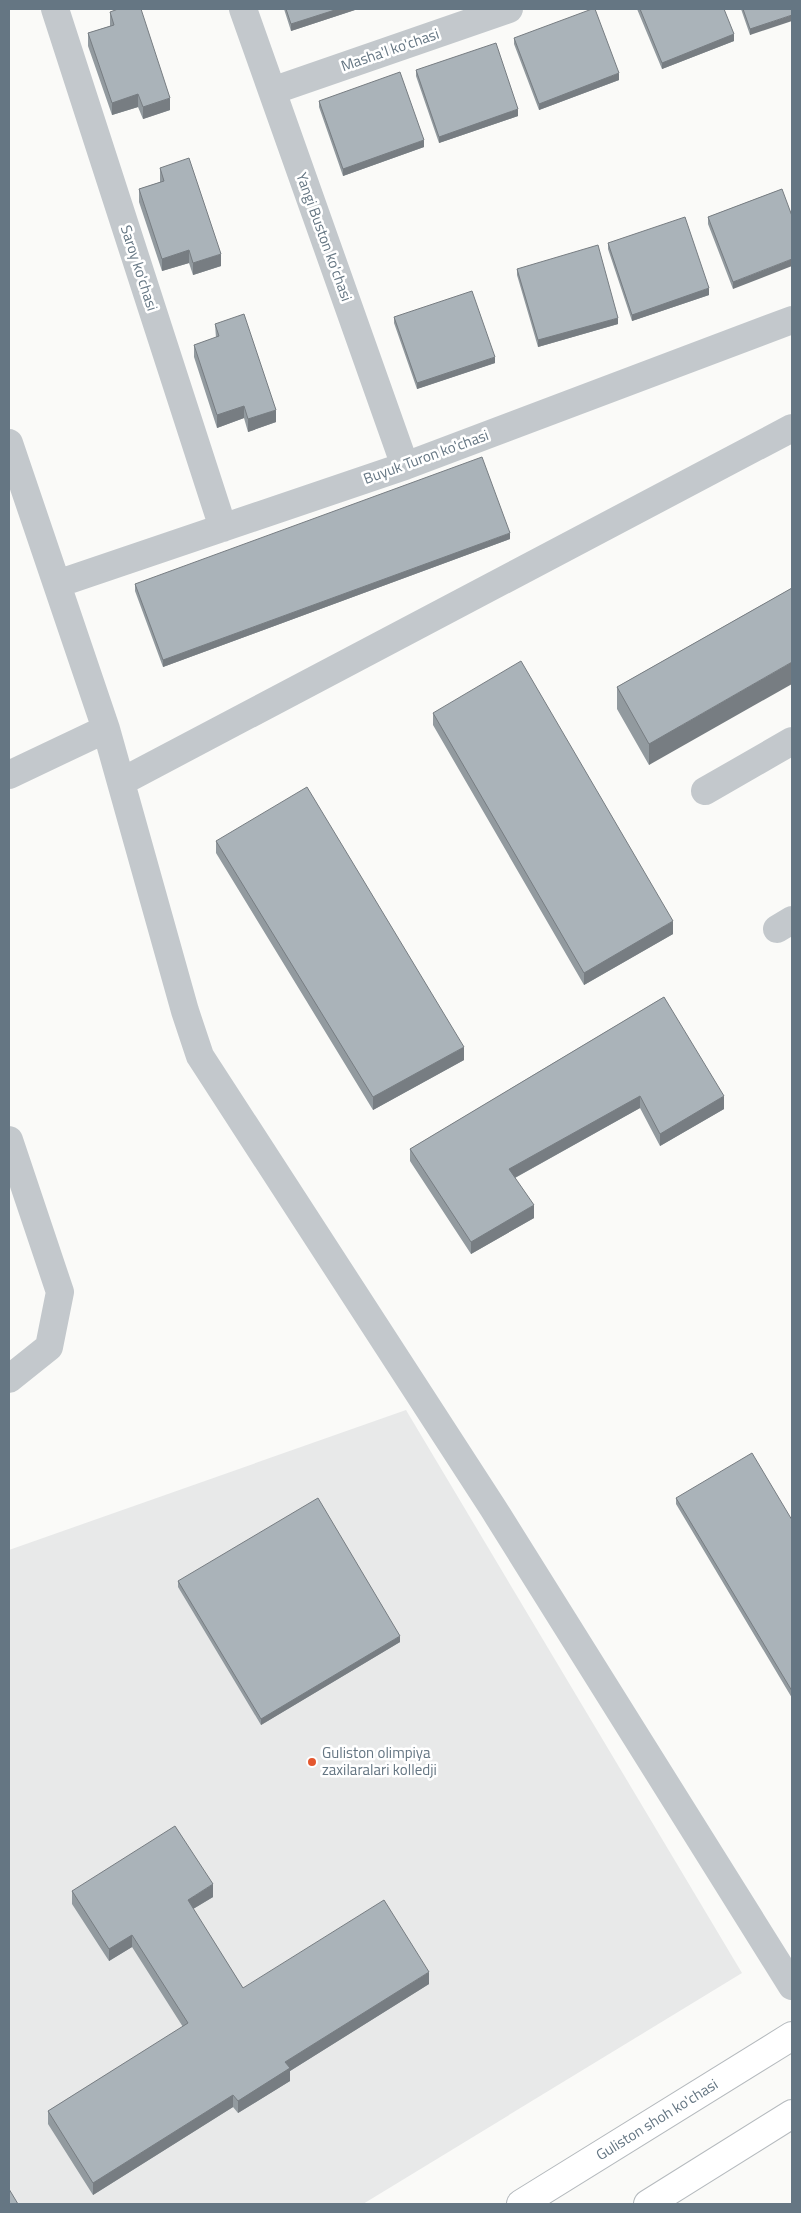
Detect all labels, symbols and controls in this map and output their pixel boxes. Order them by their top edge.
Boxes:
street label: Masha'l ko'chasi [338,22,442,77]
street label: Yangi Buston ko'chasi [290,169,358,304]
street label: Saroy ko'chasi [115,222,164,314]
street label: Buyuk Turon ko'chasi [360,423,492,490]
place label: Guliston olimpiya zaxilaralari kolledji [322,1741,437,1781]
marker: Guliston olimpiya zaxilaralari kolledji [306,1756,318,1768]
street label: Guliston shoh ko'chasi [591,2073,722,2166]

